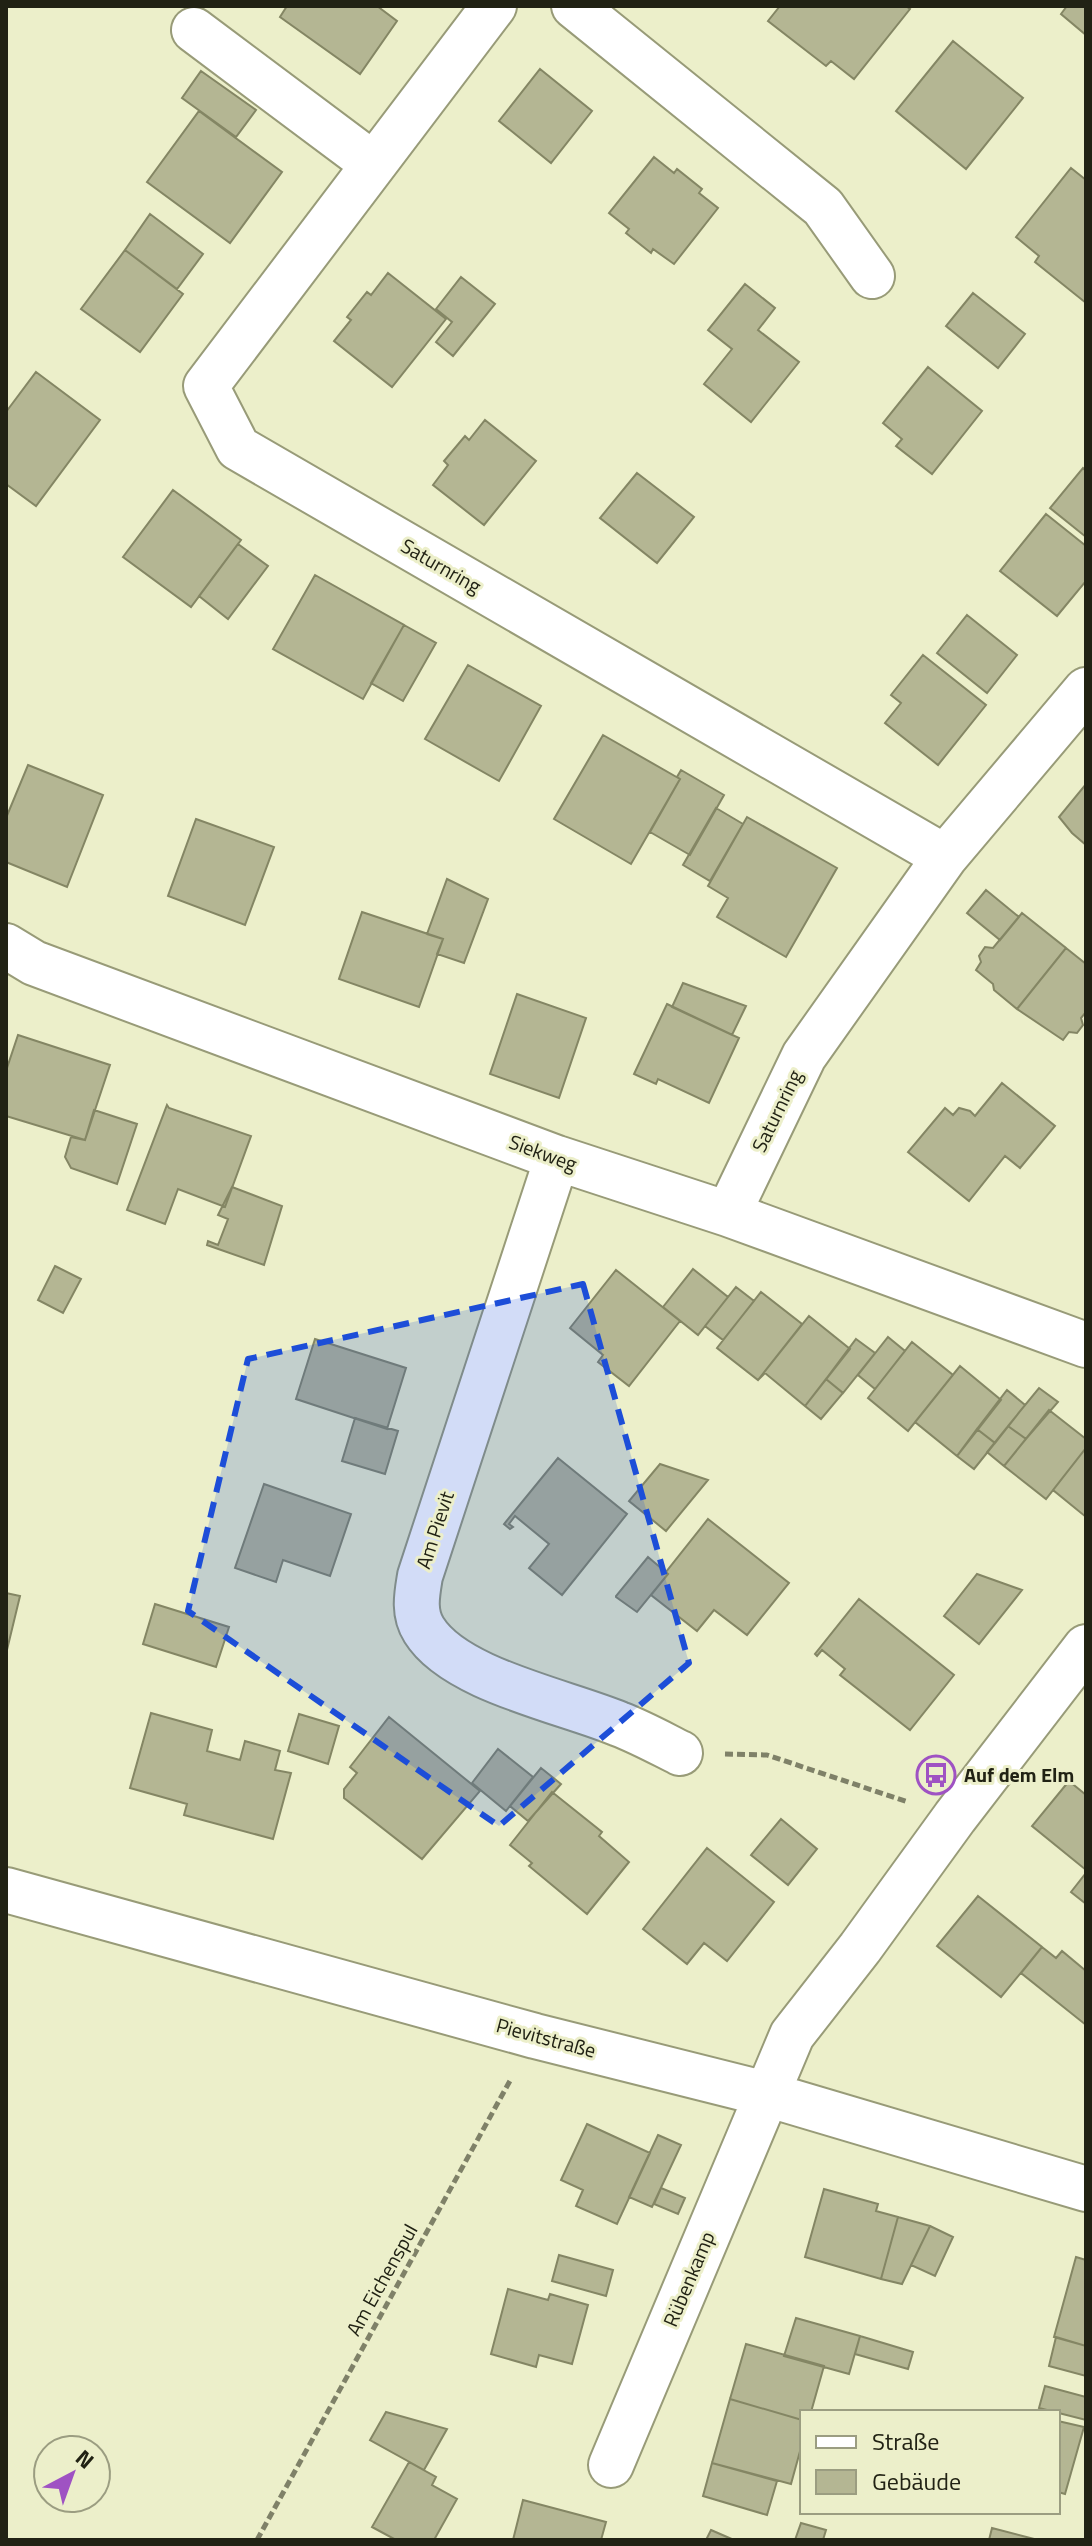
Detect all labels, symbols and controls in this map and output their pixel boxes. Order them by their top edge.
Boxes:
street label: Saturnring [395,530,487,601]
street label: Saturnring [743,1064,810,1157]
street label: Siekweg [505,1126,582,1179]
street label: Am Pievit [407,1487,462,1573]
bus stop icon: Auf dem Elm [915,1754,957,1796]
place label: Auf dem Elm [964,1759,1074,1790]
street label: Pievitstraße [493,2009,599,2066]
street label: Am Eichenspul [338,2218,425,2341]
street label: Rübenkamp [655,2226,723,2331]
legend [800,2410,1060,2514]
text: Straße [872,2423,939,2459]
north arrow [32,2434,112,2514]
text: N [68,2441,102,2477]
text: Gebäude [872,2463,961,2499]

